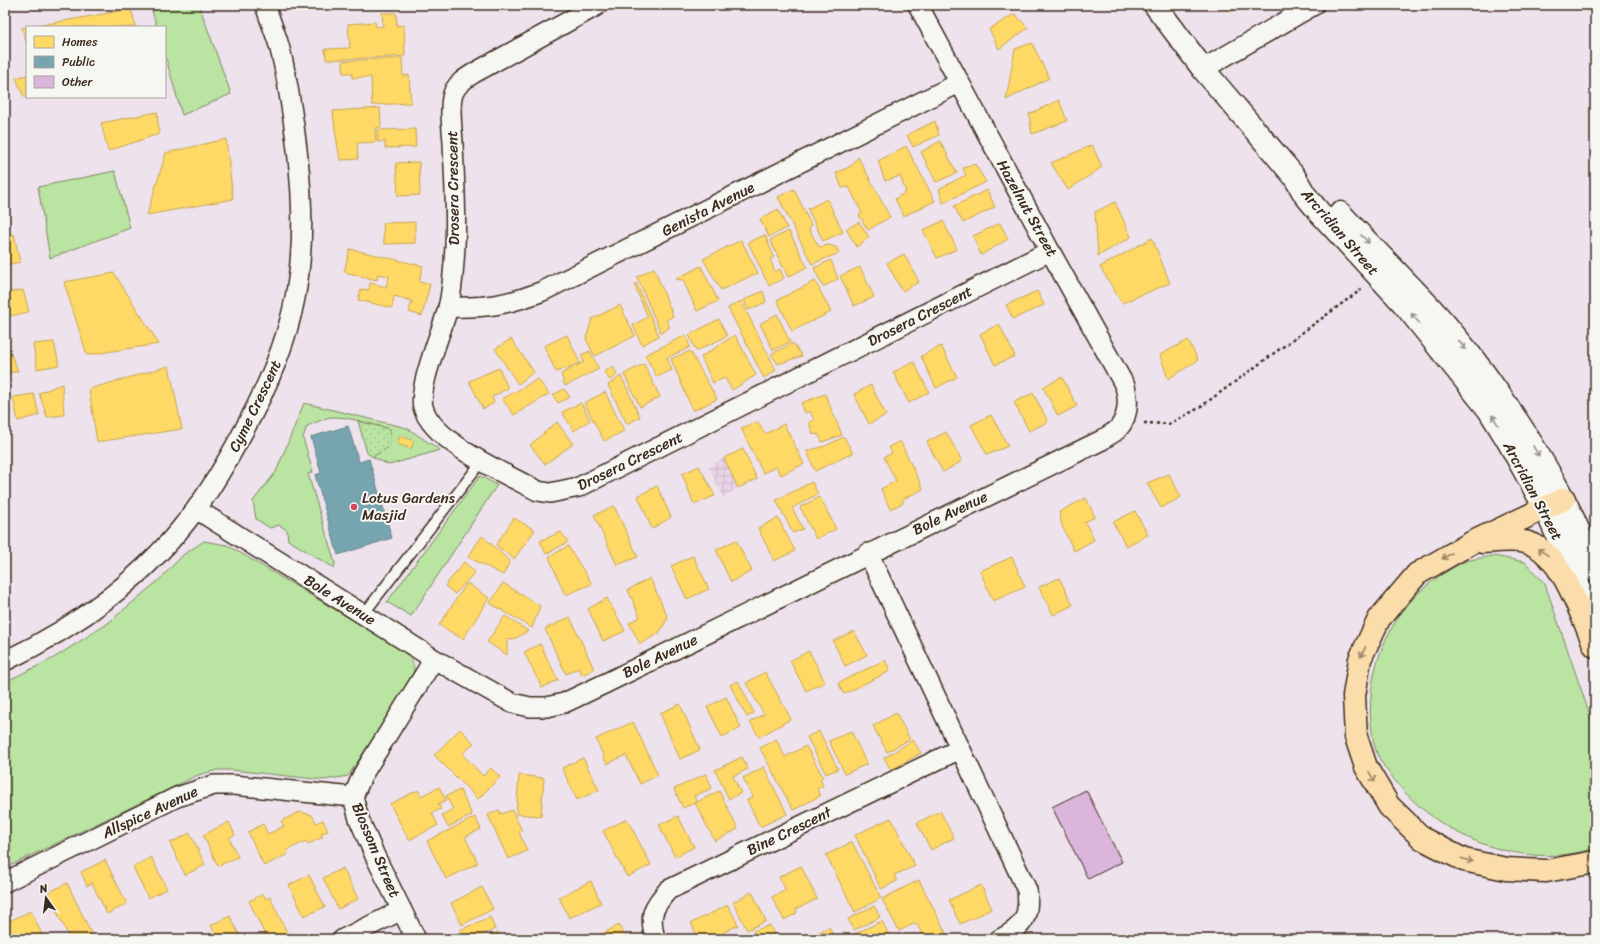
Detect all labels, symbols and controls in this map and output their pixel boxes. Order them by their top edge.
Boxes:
legend [26,26,166,98]
text: Homes [62,31,98,53]
text: Public [62,51,95,73]
text: Other [62,71,93,93]
street label: Drosera Crescent [439,130,467,246]
street label: Hazelnut Street [989,154,1065,262]
street label: Genista Avenue [657,174,759,244]
street label: Arcridian Street [1294,182,1386,282]
one-way arrow [1360,234,1370,244]
street label: Drosera Crescent [863,278,977,354]
one-way arrow [1410,312,1419,323]
one-way arrow [1457,340,1466,351]
street label: Cyme Crescent [221,355,289,457]
one-way arrow [1490,414,1498,426]
street label: Drosera Crescent [573,424,688,498]
street label: Arcridian Street [1495,436,1570,546]
one-way arrow [1533,445,1541,457]
street label: Bole Avenue [908,483,992,542]
place label: Lotus Gardens Masjid [362,485,456,528]
marker: Lotus Gardens Masjid [349,502,359,512]
one-way arrow [1538,548,1549,556]
one-way arrow [1441,553,1453,561]
street label: Bole Avenue [299,568,381,633]
street label: Bole Avenue [618,626,702,685]
one-way arrow [1359,645,1367,657]
one-way arrow [1369,771,1377,783]
street label: Allspice Avenue [97,778,203,846]
street label: Blossom Street [344,798,408,902]
street label: Bine Crescent [742,799,837,863]
one-way arrow [1460,857,1473,864]
north arrow [26,878,66,918]
text: N [37,879,50,899]

